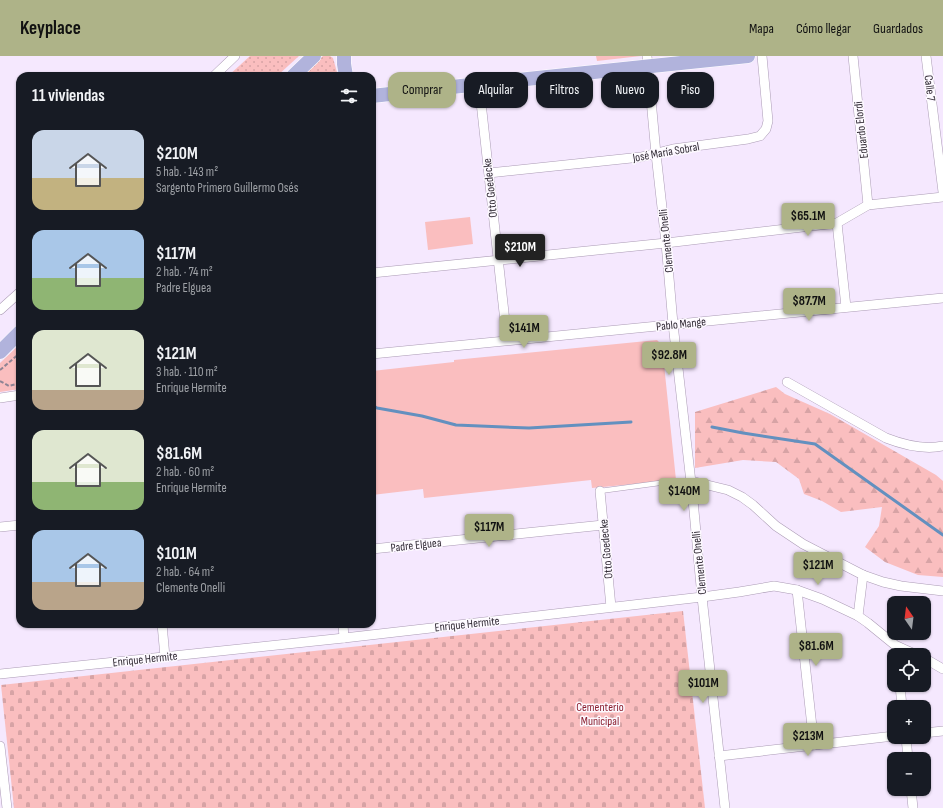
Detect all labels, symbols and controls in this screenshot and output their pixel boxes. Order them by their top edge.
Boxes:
text: Keyplace [20,17,81,40]
text: Mapa [749,20,774,37]
text: Cómo llegar [796,20,851,37]
text: Guardados [873,20,923,37]
chip: Comprar [388,72,456,108]
chip: Alquilar [464,72,528,108]
chip: Filtros [536,72,593,108]
chip: Nuevo [601,72,659,108]
chip: Piso [667,72,714,108]
street label: Calle 7 [920,74,939,102]
icon: filters [338,85,360,107]
text: 11 viviendas [32,86,105,106]
street label: Eduardo Elordi [851,101,872,159]
street label: José María Sobral [630,139,701,166]
text: $210M [156,144,198,164]
icon: home [64,146,112,194]
street label: Otto Goedecke [480,157,501,218]
text: 5 hab. · 143 m² [156,164,218,180]
text: Sargento Primero Guillermo Osés [156,180,298,196]
pin: $65.1M [775,203,841,237]
street label: Clemente Onelli [656,208,677,273]
text: $65.1M [791,208,825,224]
pin: $210M [492,234,548,268]
text: $210M [504,239,536,255]
text: $117M [156,244,196,264]
icon: home [64,246,112,294]
text: 2 hab. · 74 m² [156,264,213,280]
text: Padre Elguea [156,280,211,296]
pin: $87.7M [776,288,842,322]
text: $87.7M [792,293,826,309]
street label: Pablo Mange [655,314,707,335]
pin: $141M [496,315,552,349]
text: $141M [508,320,540,336]
pin: $92.8M [636,342,702,376]
text: $121M [156,344,196,364]
icon: home [64,346,112,394]
text: $92.8M [651,347,687,363]
text: 3 hab. · 110 m² [156,364,218,380]
text: Enrique Hermite [156,380,227,396]
text: $81.6M [156,444,202,464]
icon: home [64,446,112,494]
text: 2 hab. · 60 m² [156,464,214,480]
pin: $140M [656,478,712,512]
text: Enrique Hermite [156,480,227,496]
text: $140M [668,483,700,499]
pin: $117M [461,514,517,548]
street label: Otto Goedecke [596,518,617,579]
text: $117M [474,519,504,535]
street label: Clemente Onelli [689,530,710,595]
street label: Padre Elguea [390,535,443,556]
text: $101M [156,544,197,564]
icon: home [64,546,112,594]
pin: $121M [790,552,846,586]
text: $121M [803,557,833,573]
text: 2 hab. · 64 m² [156,564,214,580]
text: Clemente Onelli [156,580,225,596]
north arrow [887,596,931,640]
map controls [887,596,931,796]
street label: Enrique Hermite [434,614,500,635]
pin: $81.6M [783,633,849,667]
text: $81.6M [798,638,834,654]
button: locate [887,648,931,692]
street label: Enrique Hermite [112,649,178,670]
pin: $101M [675,670,731,704]
text: $101M [687,675,719,691]
park label: Cementerio Municipal [576,700,624,729]
button: + [887,700,931,744]
pin: $213M [780,723,836,757]
text: $213M [792,728,824,744]
button: − [887,752,931,796]

